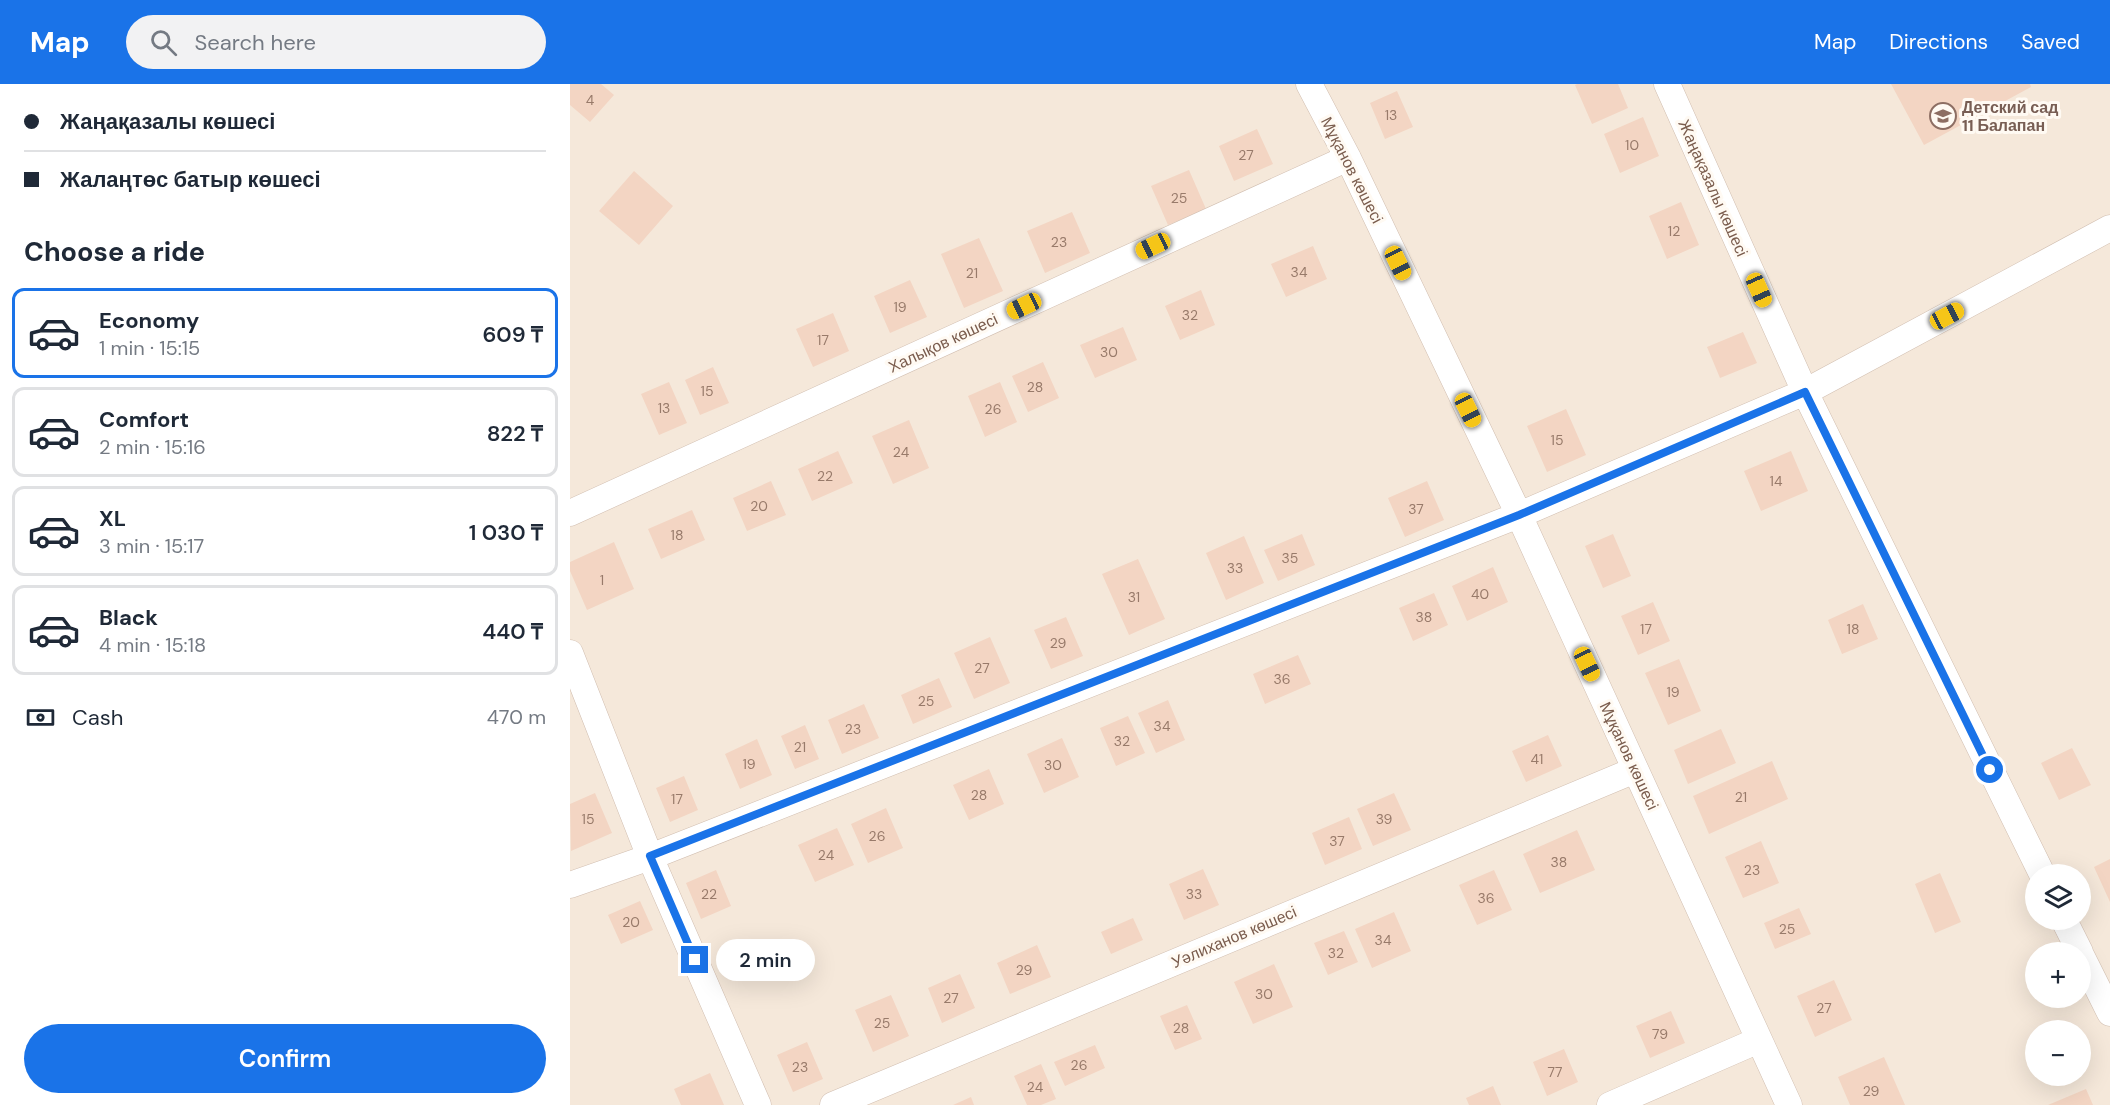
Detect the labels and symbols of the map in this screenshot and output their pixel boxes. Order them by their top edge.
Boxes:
house number: 4 [586,91,595,109]
place label: Детский сад 11 Балапан [1962,97,2058,136]
school or university icon: Детский сад 11 Балапан [1928,101,1958,131]
house number: 13 [1385,106,1397,124]
street label: Мұқанов көшесі [1316,113,1388,227]
street label: Жаңақазалы көшесі [1673,116,1753,260]
house number: 10 [1625,136,1639,154]
house number: 27 [1238,146,1254,164]
house number: 25 [1171,189,1187,207]
house number: 12 [1668,222,1680,240]
car [1133,230,1173,262]
house number: 23 [1051,233,1067,251]
car [1382,243,1414,283]
house number: 34 [1291,263,1308,281]
house number: 21 [966,264,978,282]
car [1743,270,1775,310]
car [1004,290,1044,322]
house number: 19 [893,298,907,316]
car [1927,300,1967,332]
house number: 32 [1182,306,1198,324]
street label: Халықов көшесі [885,308,1001,378]
house number: 17 [817,331,829,349]
house number: 30 [1100,343,1118,361]
house number: 28 [1027,378,1043,396]
house number: 15 [701,382,713,400]
car [1452,390,1484,430]
house number: 13 [658,399,670,417]
house number: 26 [985,400,1001,418]
house number: 15 [1551,431,1563,449]
house number: 24 [893,443,910,461]
house number: 22 [817,467,833,485]
house number: 14 [1770,472,1783,490]
house number: 20 [750,497,768,515]
house number: 37 [1408,500,1424,518]
house number: 18 [671,526,683,544]
house number: 35 [1282,549,1298,567]
house number: 33 [1227,559,1243,577]
house number: 1 [600,571,604,589]
house number: 40 [1471,585,1489,603]
house number: 31 [1128,588,1140,606]
house number: 38 [1416,608,1432,626]
house number: 17 [1640,620,1652,638]
house number: 18 [1847,620,1859,638]
house number: 29 [1050,634,1067,652]
car [1571,644,1603,684]
house number: 27 [974,659,990,677]
house number: 36 [1273,670,1291,688]
house number: 19 [1666,683,1680,701]
house number: 25 [918,692,934,710]
street label: Мұқанов көшесі [1595,699,1663,813]
house number: 34 [1154,717,1171,735]
house number: 23 [845,720,861,738]
house number: 32 [1114,732,1130,750]
house number: 21 [794,738,806,756]
house number: 41 [1531,750,1543,768]
house number: 19 [742,755,756,773]
house number: 30 [1044,756,1062,774]
route start [1976,756,2003,783]
house number: 28 [971,786,987,804]
house number: 21 [1735,788,1747,806]
house number: 17 [671,790,683,808]
house number: 15 [582,810,594,828]
house number: 39 [1376,810,1393,828]
house number: 26 [869,827,885,845]
house number: 37 [1329,832,1345,850]
house number: 24 [818,846,835,864]
house number: 38 [1551,853,1567,871]
house number: 23 [1744,861,1760,879]
house number: 22 [701,885,717,903]
house number: 33 [1186,885,1202,903]
house number: 36 [1477,889,1495,907]
street label: Уәлиханов көшесі [1168,901,1300,973]
house number: 20 [622,913,640,931]
house number: 25 [1779,920,1795,938]
house number: 34 [1375,931,1392,949]
callout: 2 min [716,939,815,981]
house number: 32 [1328,944,1344,962]
route end [681,946,708,973]
house number: 29 [1016,961,1033,979]
house number: 30 [1255,985,1273,1003]
house number: 27 [943,989,959,1007]
house number: 27 [1816,999,1832,1017]
house number: 25 [874,1014,890,1032]
house number: 28 [1173,1019,1189,1037]
house number: 79 [1652,1025,1668,1043]
house number: 26 [1071,1056,1087,1074]
house number: 23 [792,1058,808,1076]
house number: 77 [1548,1063,1562,1081]
house number: 24 [1027,1078,1044,1096]
house number: 29 [1863,1082,1880,1100]

